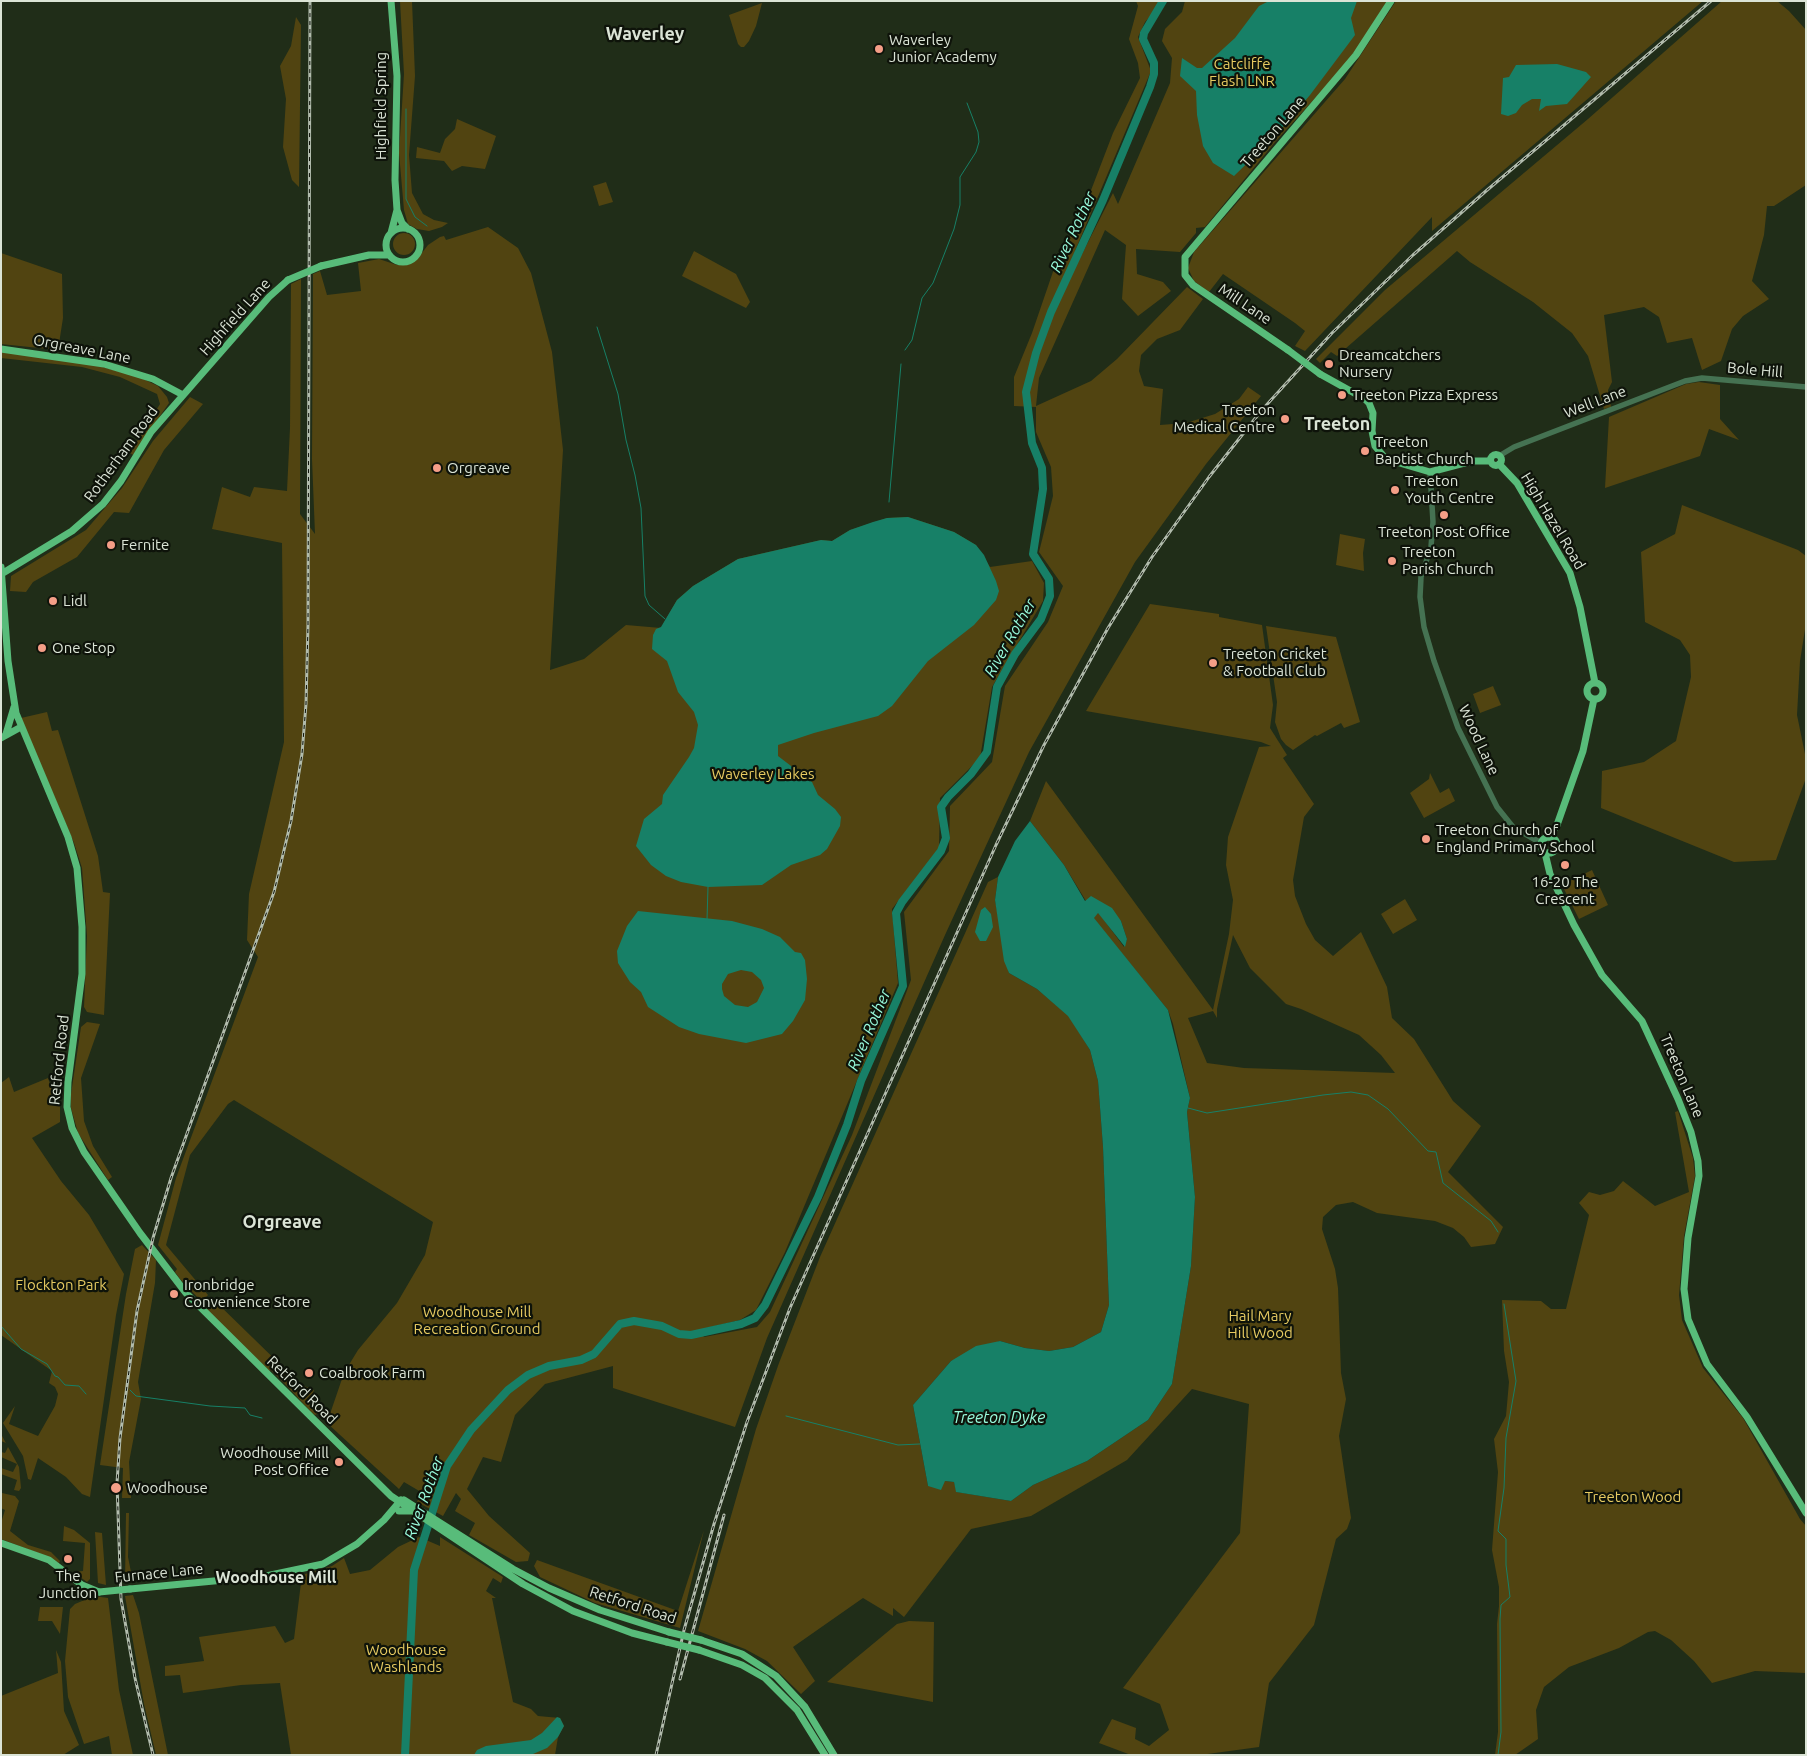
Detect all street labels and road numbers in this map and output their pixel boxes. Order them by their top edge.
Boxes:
street label: Highfield Spring [372,52,390,160]
street label: Treeton Lane [1237,93,1309,171]
street label: Highfield Lane [196,275,274,359]
street label: Mill Lane [1215,280,1275,328]
street label: Orgreave Lane [32,331,132,367]
street label: Bole Hill [1726,359,1784,381]
street label: Well Lane [1561,382,1629,422]
street label: Rotherham Road [80,403,162,505]
street label: High Hazel Road [1517,469,1589,573]
street label: Wood Lane [1455,702,1503,778]
street label: Retford Road [45,1014,73,1106]
street label: Treeton Lane [1656,1032,1708,1120]
street label: Retford Road [263,1352,341,1428]
street label: Furnace Lane [114,1559,204,1587]
street label: Retford Road [587,1582,679,1628]

